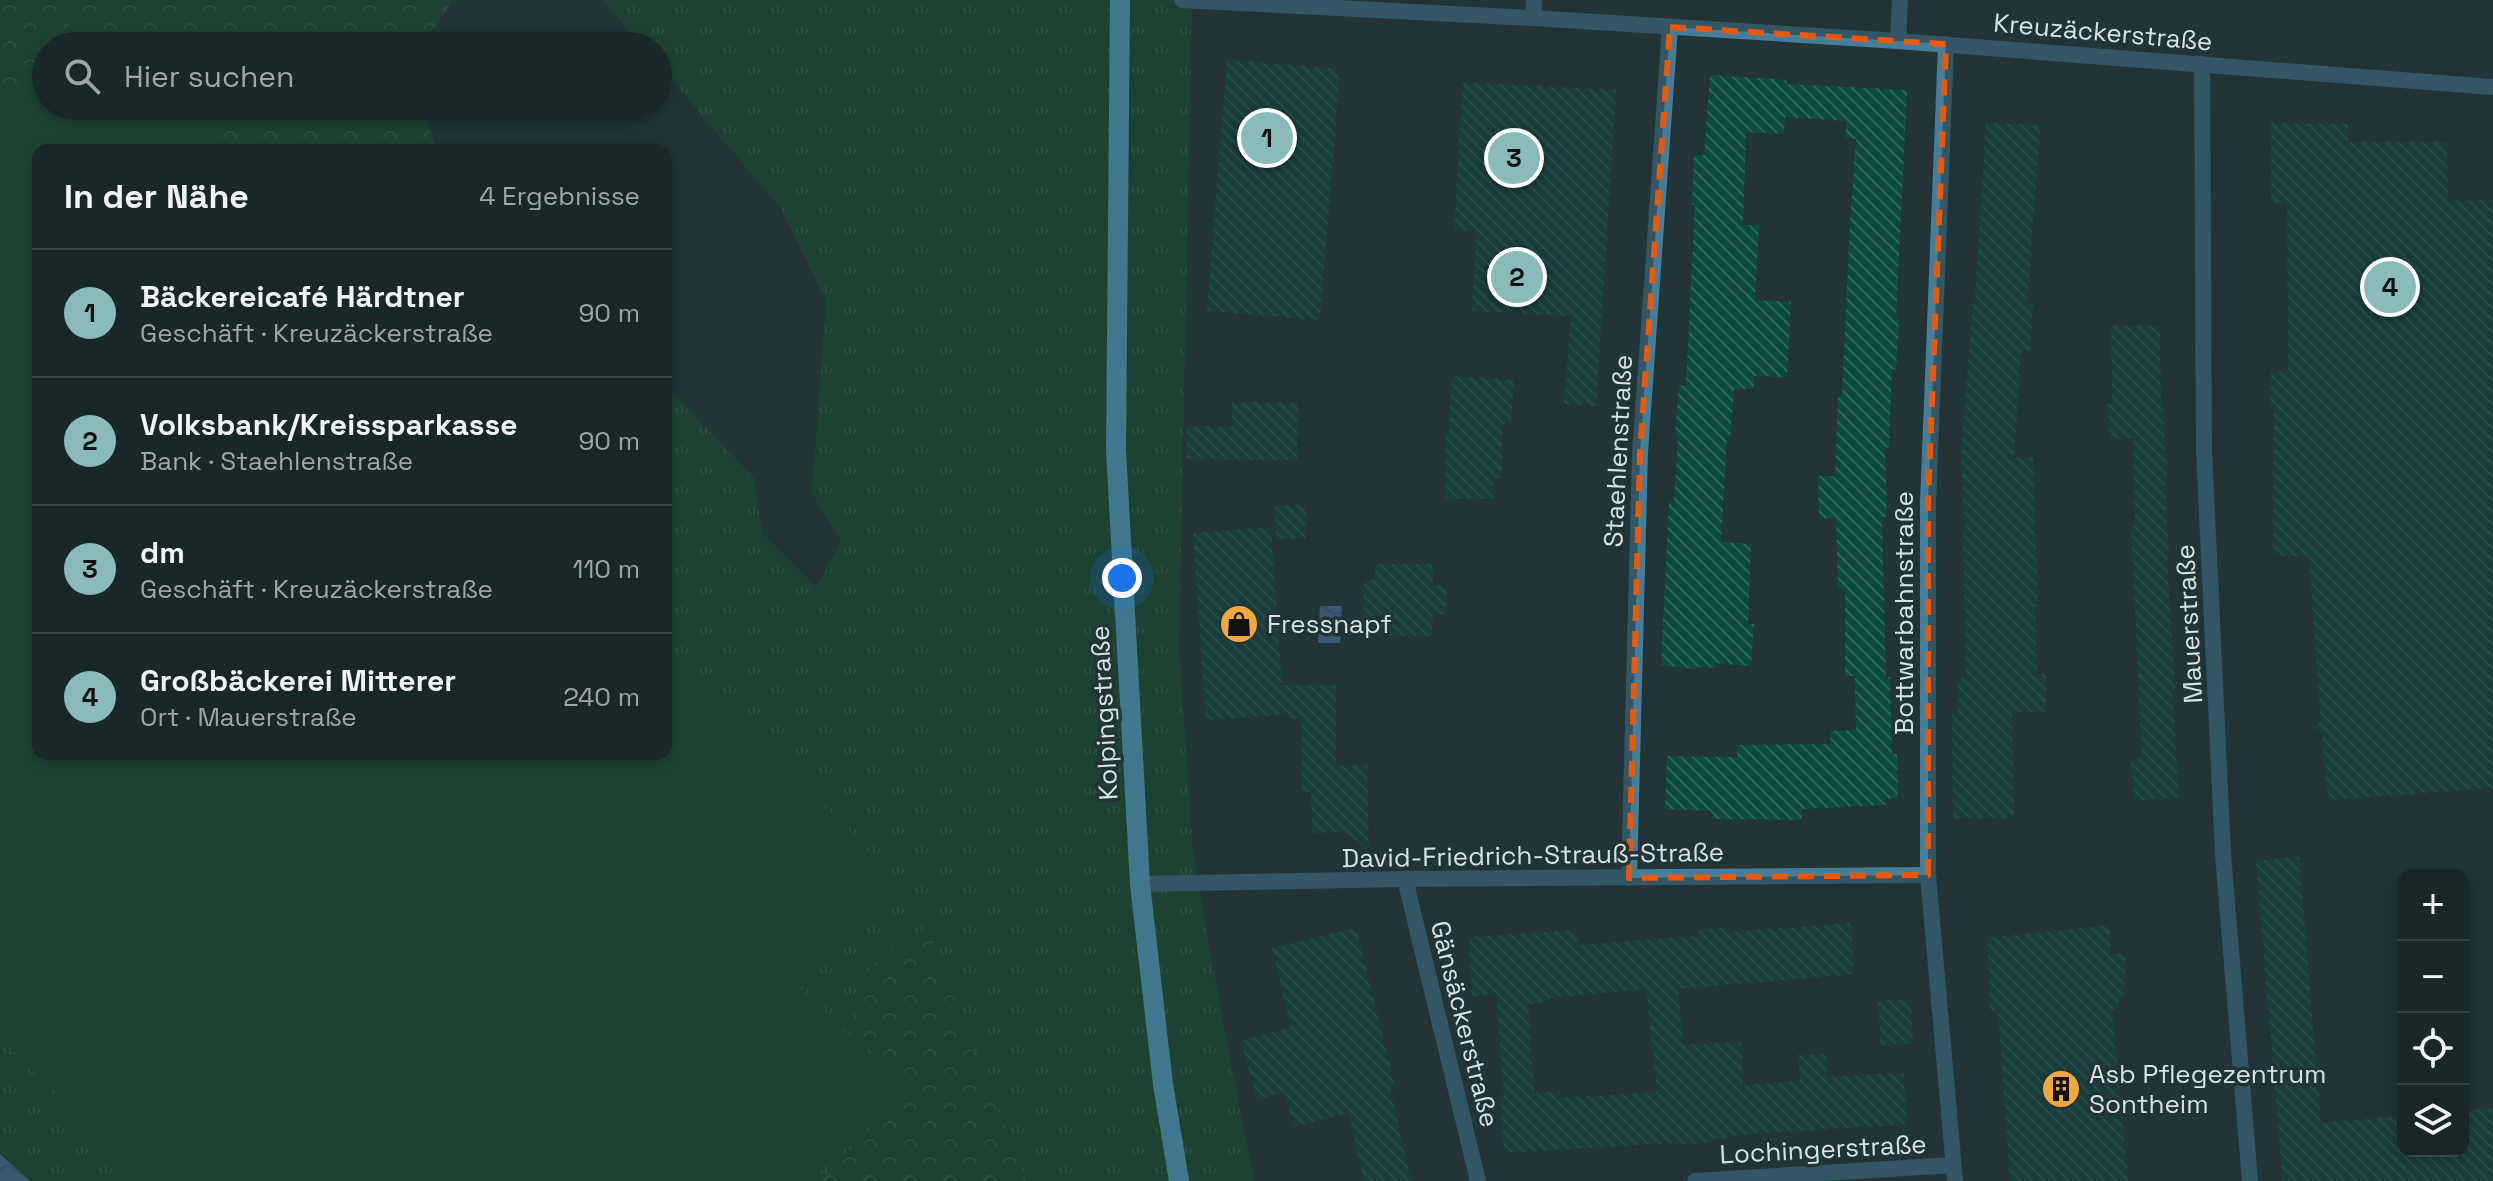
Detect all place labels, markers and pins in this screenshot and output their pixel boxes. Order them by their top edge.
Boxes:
pin: 1 [1241,108,1293,168]
pin: 3 [1488,128,1540,188]
pin: 2 [1491,247,1543,307]
pin: 4 [2364,257,2416,317]
shop icon: Fressnapf [1218,603,1260,645]
place label: Fressnapf [1267,607,1392,641]
place label: Asb Pflegezentrum Sontheim [2089,1057,2326,1121]
building icon: Asb Pflegezentrum Sontheim [2040,1068,2082,1110]

